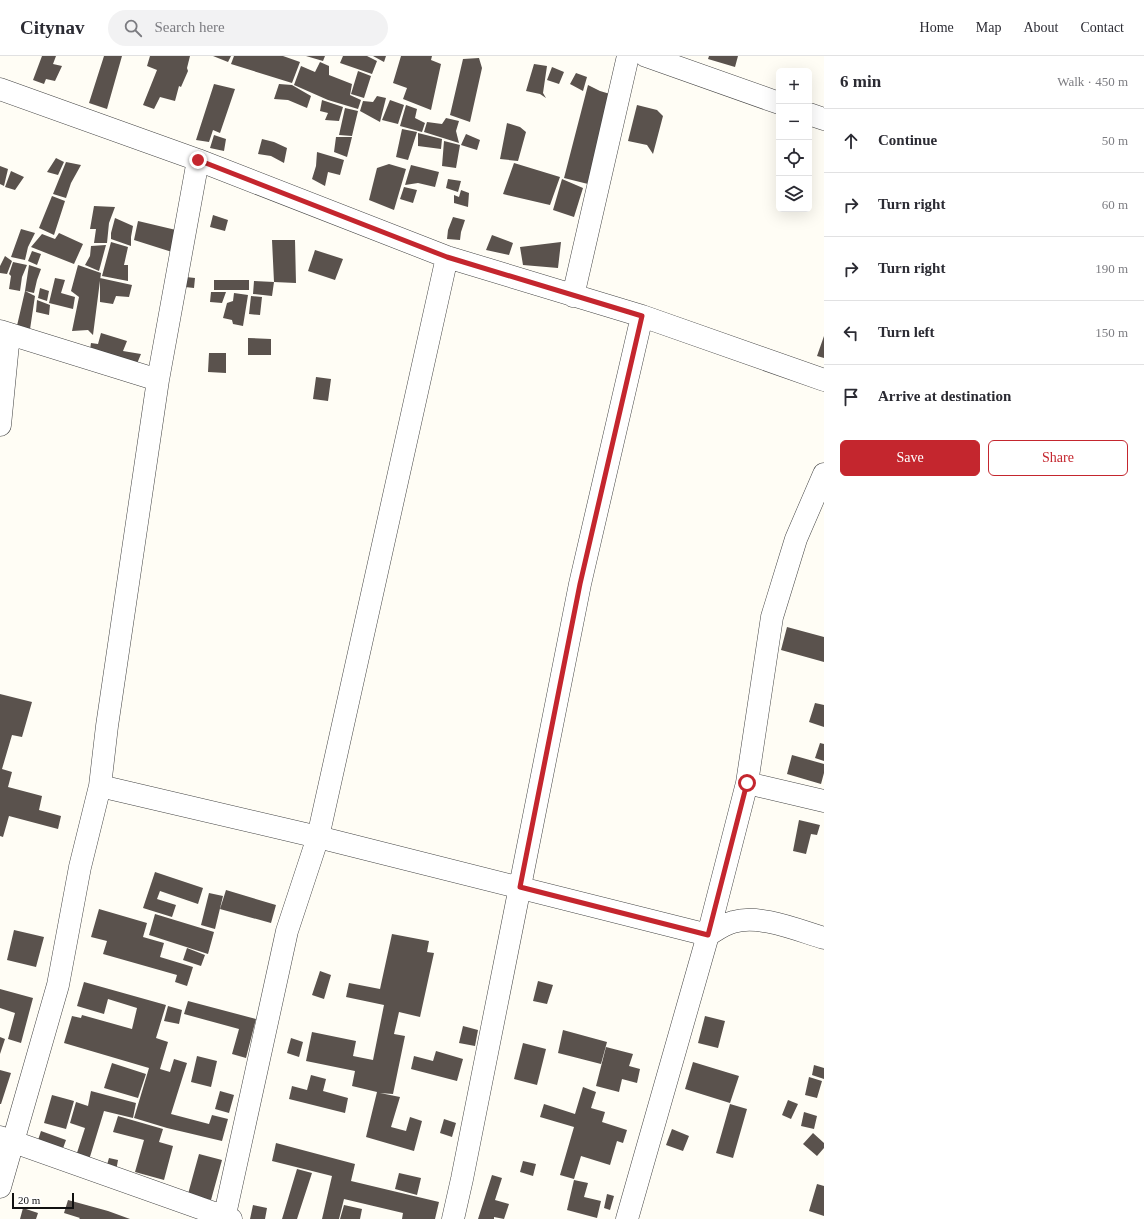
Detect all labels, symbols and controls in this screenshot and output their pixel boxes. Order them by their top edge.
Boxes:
search box [108,10,388,46]
text: Citynav [20,17,84,38]
icon: search [122,17,144,39]
text: Search here [154,19,225,35]
text: Home [920,20,954,35]
text: Map [976,20,1001,35]
text: About [1023,20,1058,35]
text: Contact [1080,20,1124,35]
map controls [776,68,812,212]
button: + [776,68,812,104]
text: 6 min [840,72,881,91]
text: Walk · 450 m [1057,74,1128,89]
button: − [776,104,812,140]
icon: ahead [840,130,862,152]
text: Continue [878,132,937,148]
text: 50 m [1102,133,1128,148]
button: locate [776,140,812,176]
route end [189,151,207,169]
button: layers [776,176,812,212]
icon: right [840,194,862,216]
text: Turn right [878,196,945,212]
text: 60 m [1102,197,1128,212]
icon: right [840,258,862,280]
text: Turn right [878,260,945,276]
text: 190 m [1095,261,1128,276]
icon: left [840,322,862,344]
text: Turn left [878,324,935,340]
text: 150 m [1095,325,1128,340]
icon: arrive [840,386,862,408]
text: Arrive at destination [878,388,1011,404]
button: Save [840,440,980,476]
button: Share [988,440,1128,476]
route start [738,774,756,792]
scale bar [12,1191,74,1210]
text: 20 m [18,1194,40,1206]

